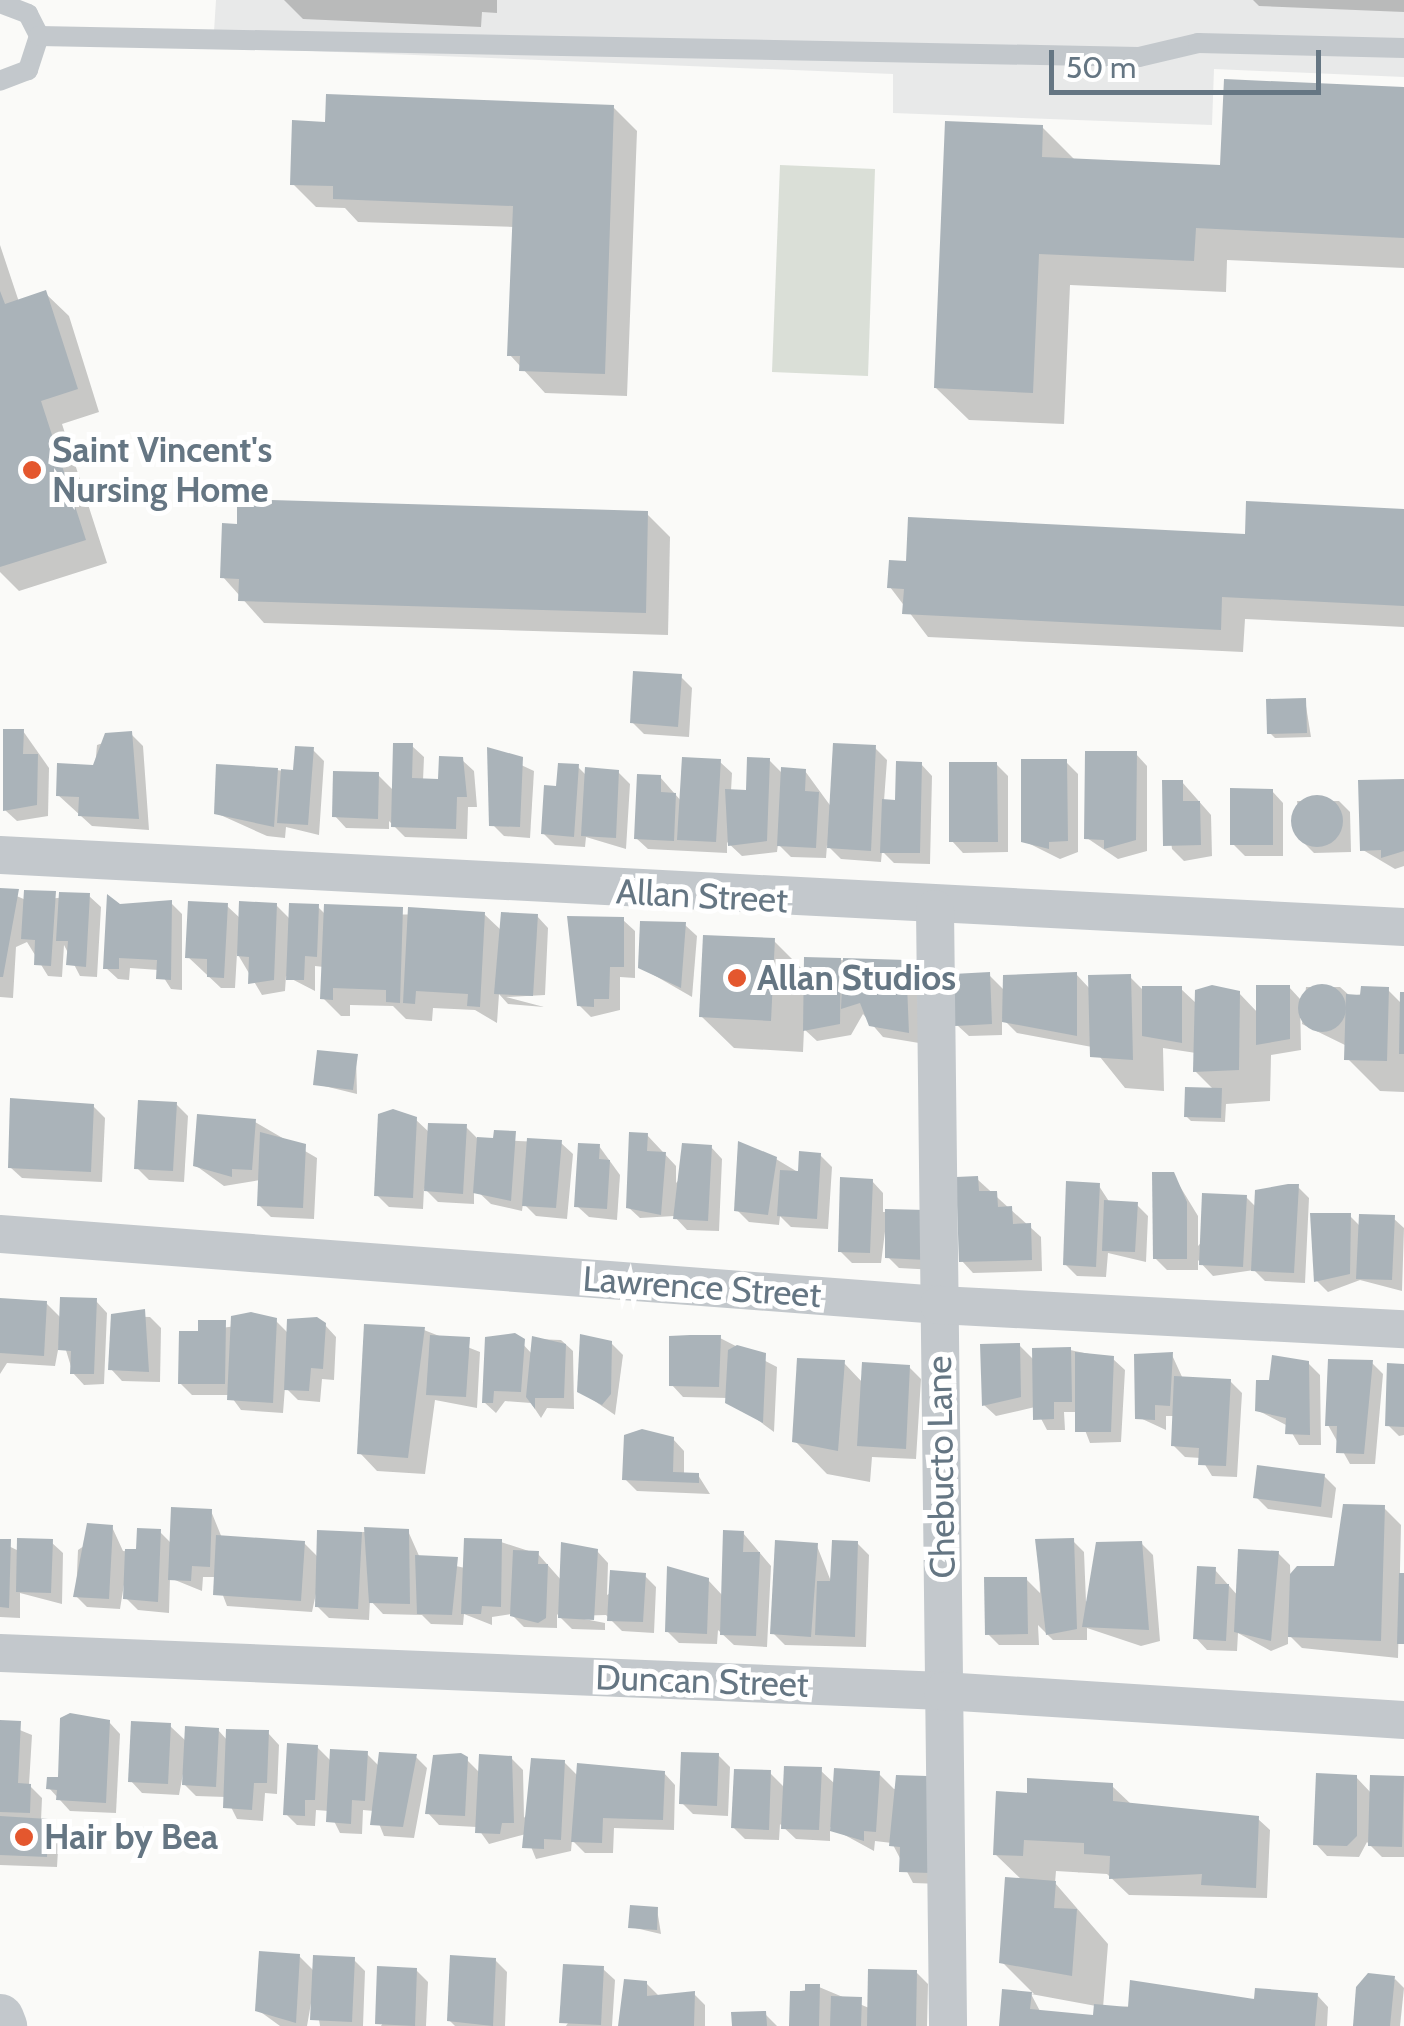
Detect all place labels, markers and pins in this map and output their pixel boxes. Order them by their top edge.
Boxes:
place label: Saint Vincent's Nursing Home [52,429,272,511]
marker: Saint Vincent's Nursing Home [21,459,43,481]
place label: Allan Studios [757,957,956,999]
marker: Allan Studios [726,967,748,989]
place label: Hair by Bea [44,1816,218,1858]
marker: Hair by Bea [13,1826,35,1848]

